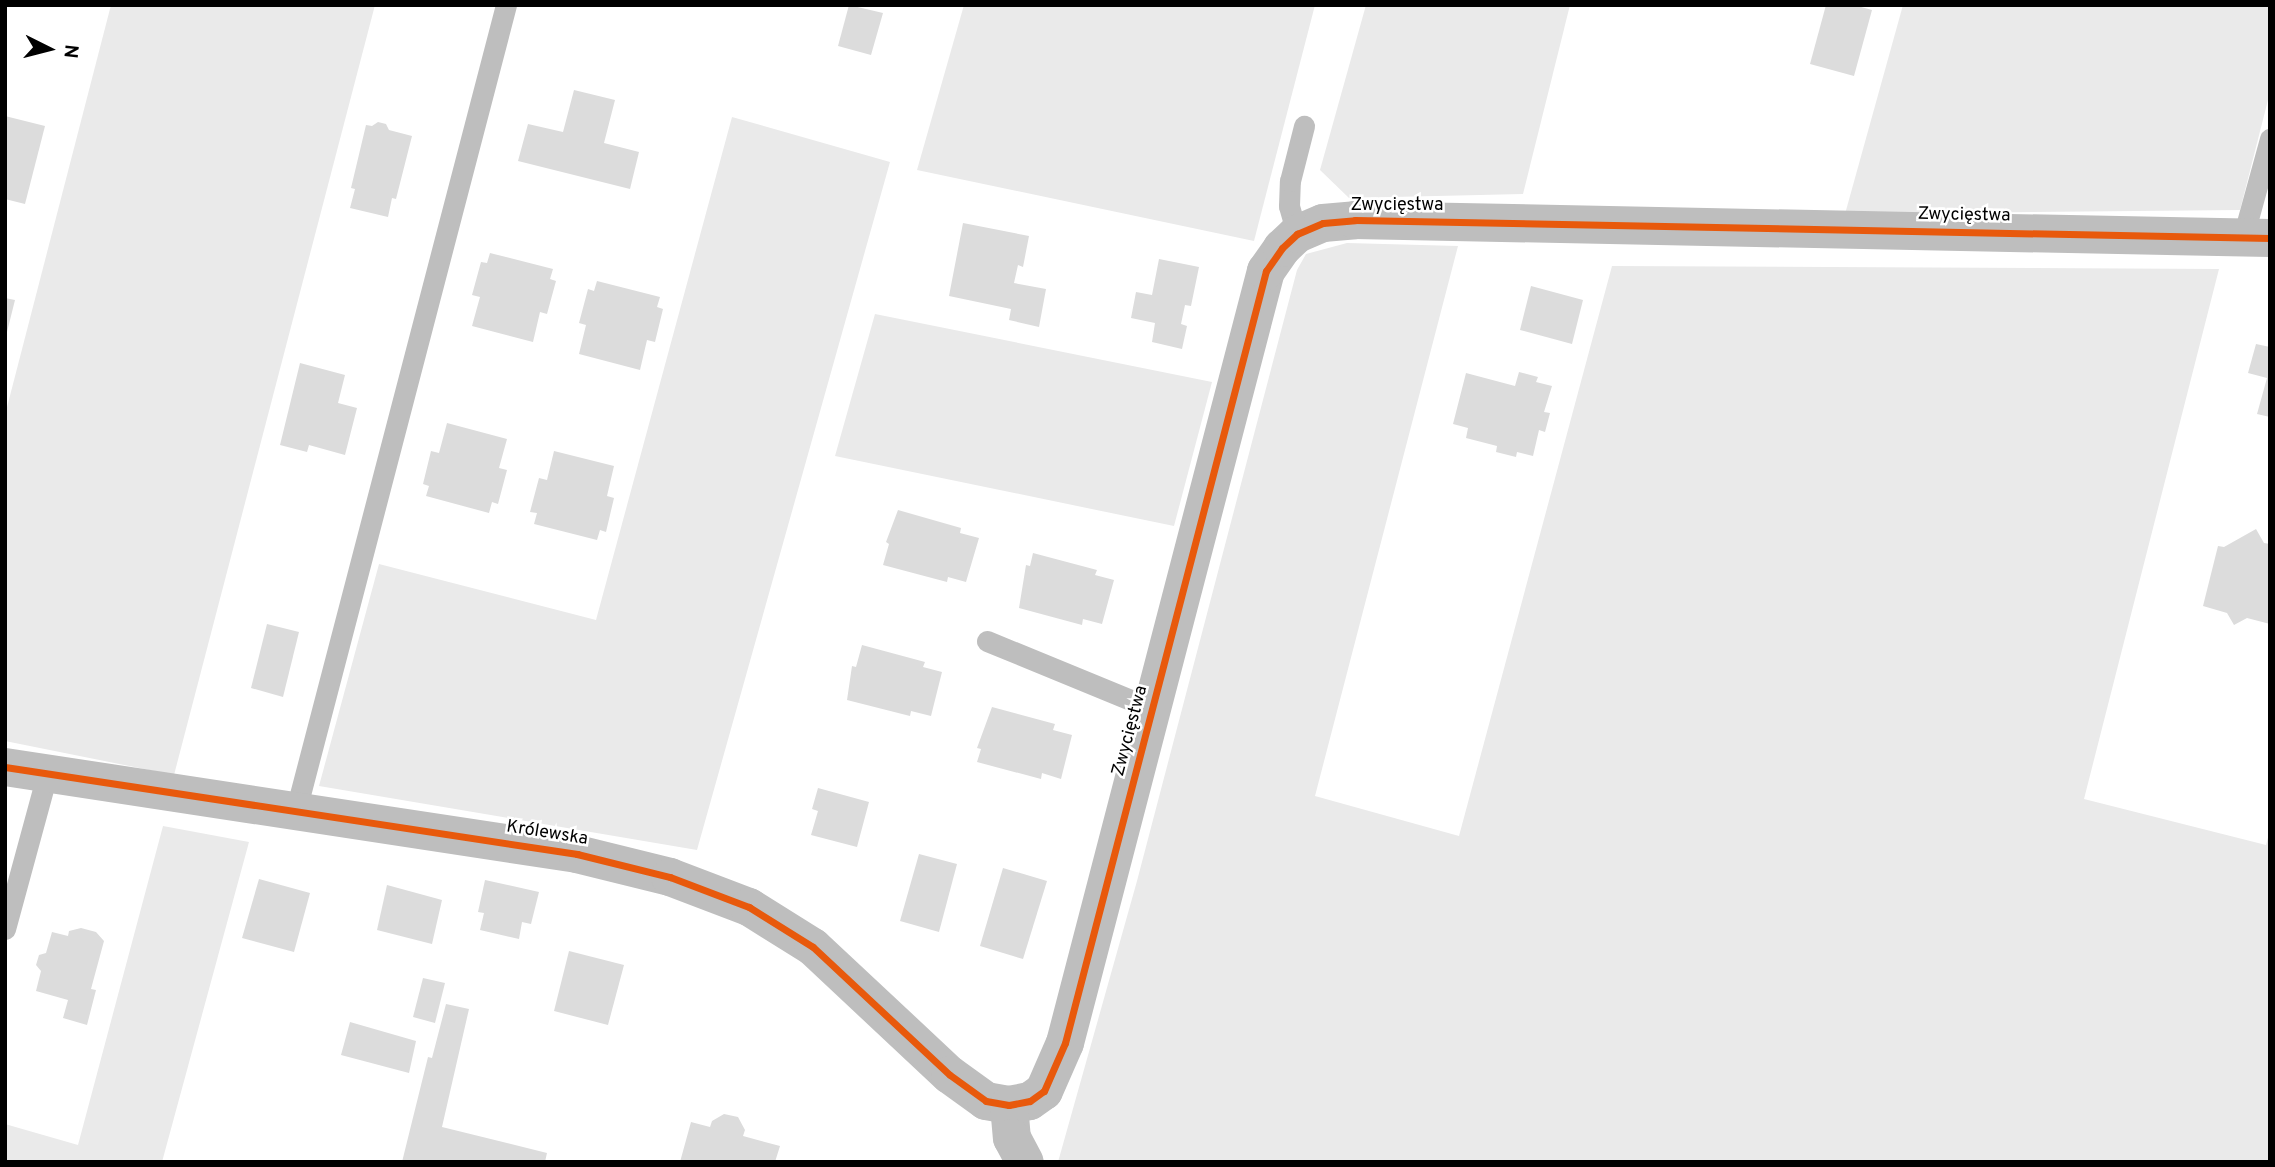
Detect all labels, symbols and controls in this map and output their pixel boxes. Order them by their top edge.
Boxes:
north arrow [14,14,84,84]
text: N [57,43,83,59]
street label: Zwycięstwa [1350,195,1444,217]
street label: Zwycięstwa [1917,204,2011,228]
street label: Zwycięstwa [1109,683,1153,779]
street label: Królewska [505,817,589,851]

